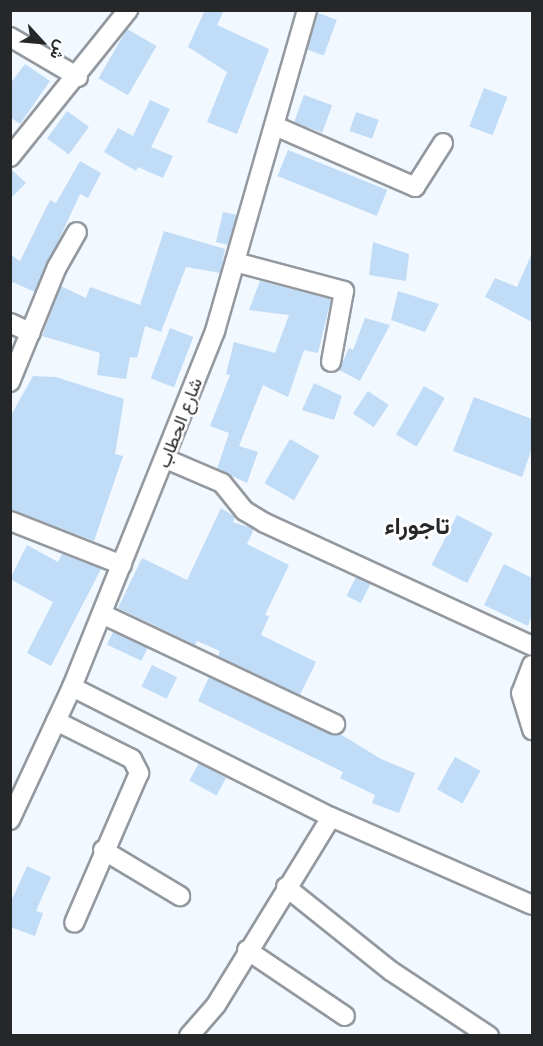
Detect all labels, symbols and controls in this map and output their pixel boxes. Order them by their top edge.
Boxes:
north arrow [12,12,72,72]
text: ش [46,37,71,63]
street label: شارع الحطاب [153,375,207,471]
district label: تاجوراء [384,513,450,541]

